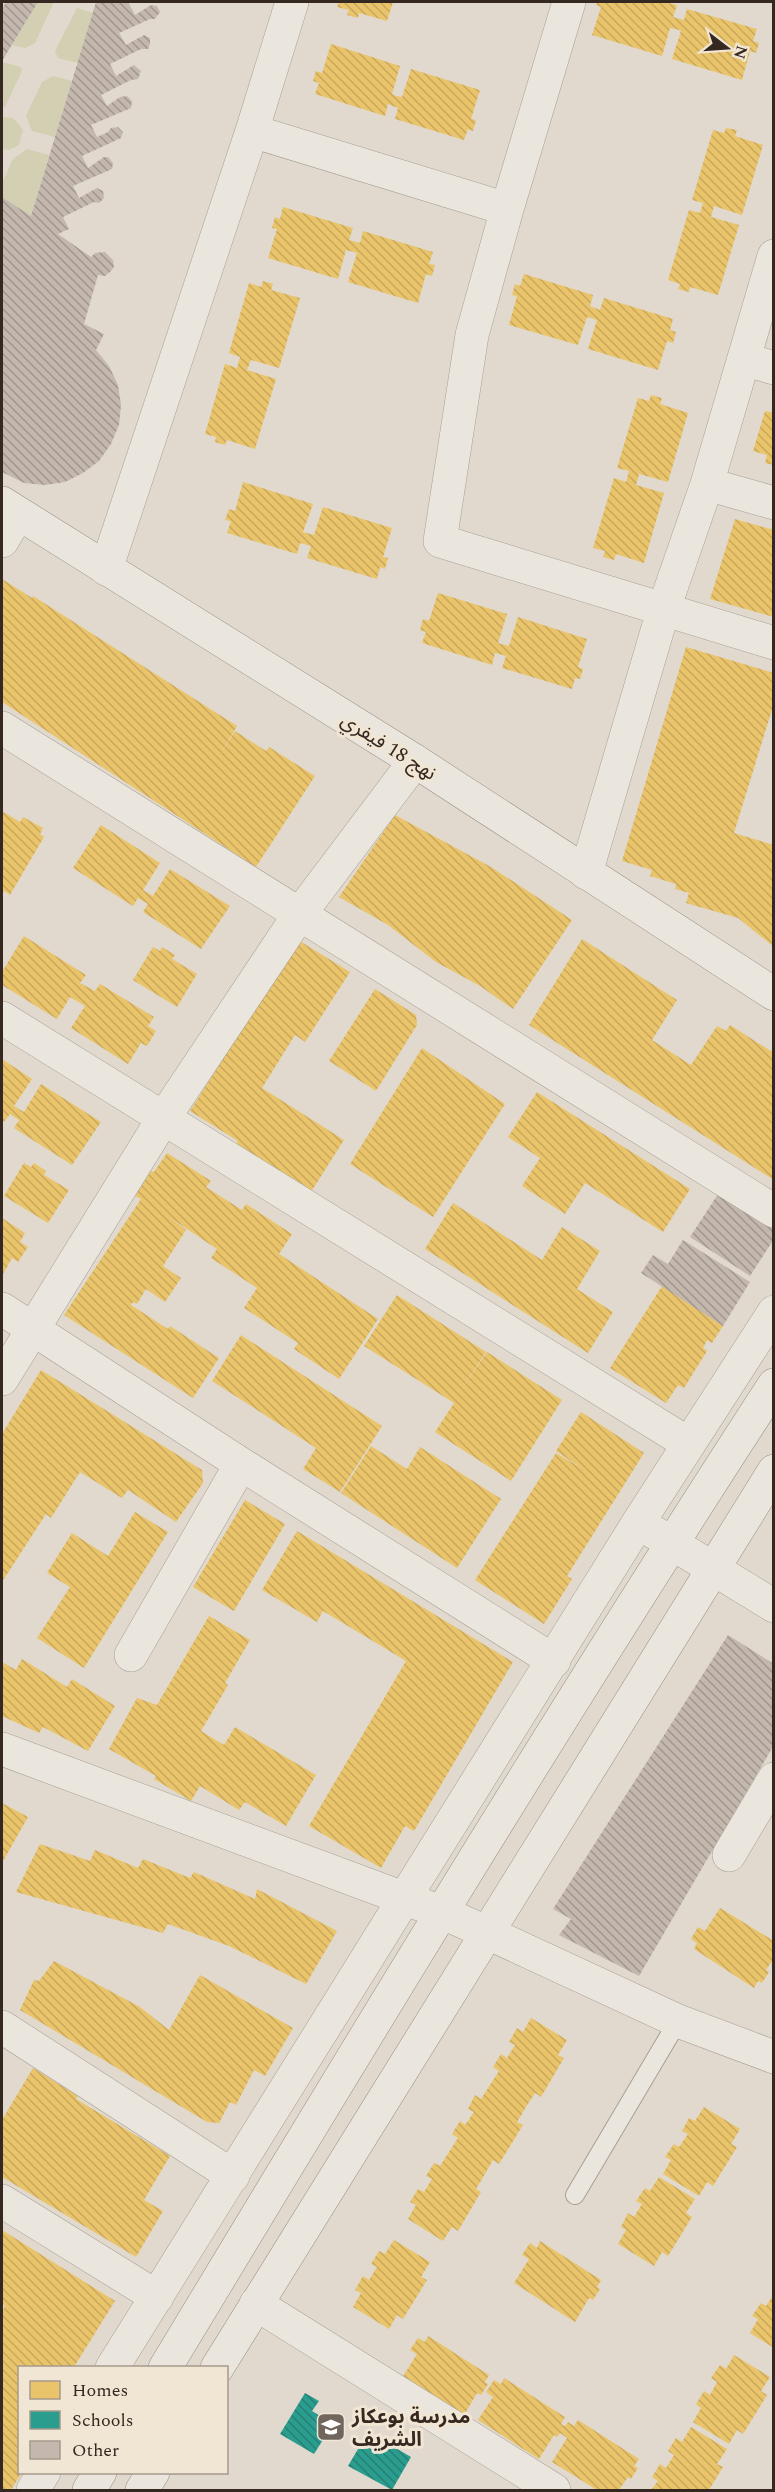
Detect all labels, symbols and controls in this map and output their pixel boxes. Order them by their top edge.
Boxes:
north arrow [697,18,757,78]
text: N [727,42,754,62]
street label: نهج 18 فيفري [335,706,442,788]
legend [18,2366,228,2474]
text: Homes [72,2377,128,2404]
place label: مدرسة بوعكاز الشريف [351,2402,470,2455]
text: Schools [72,2407,134,2434]
school or university icon: مدرسة بوعكاز الشريف [315,2411,347,2443]
text: Other [72,2437,119,2464]

